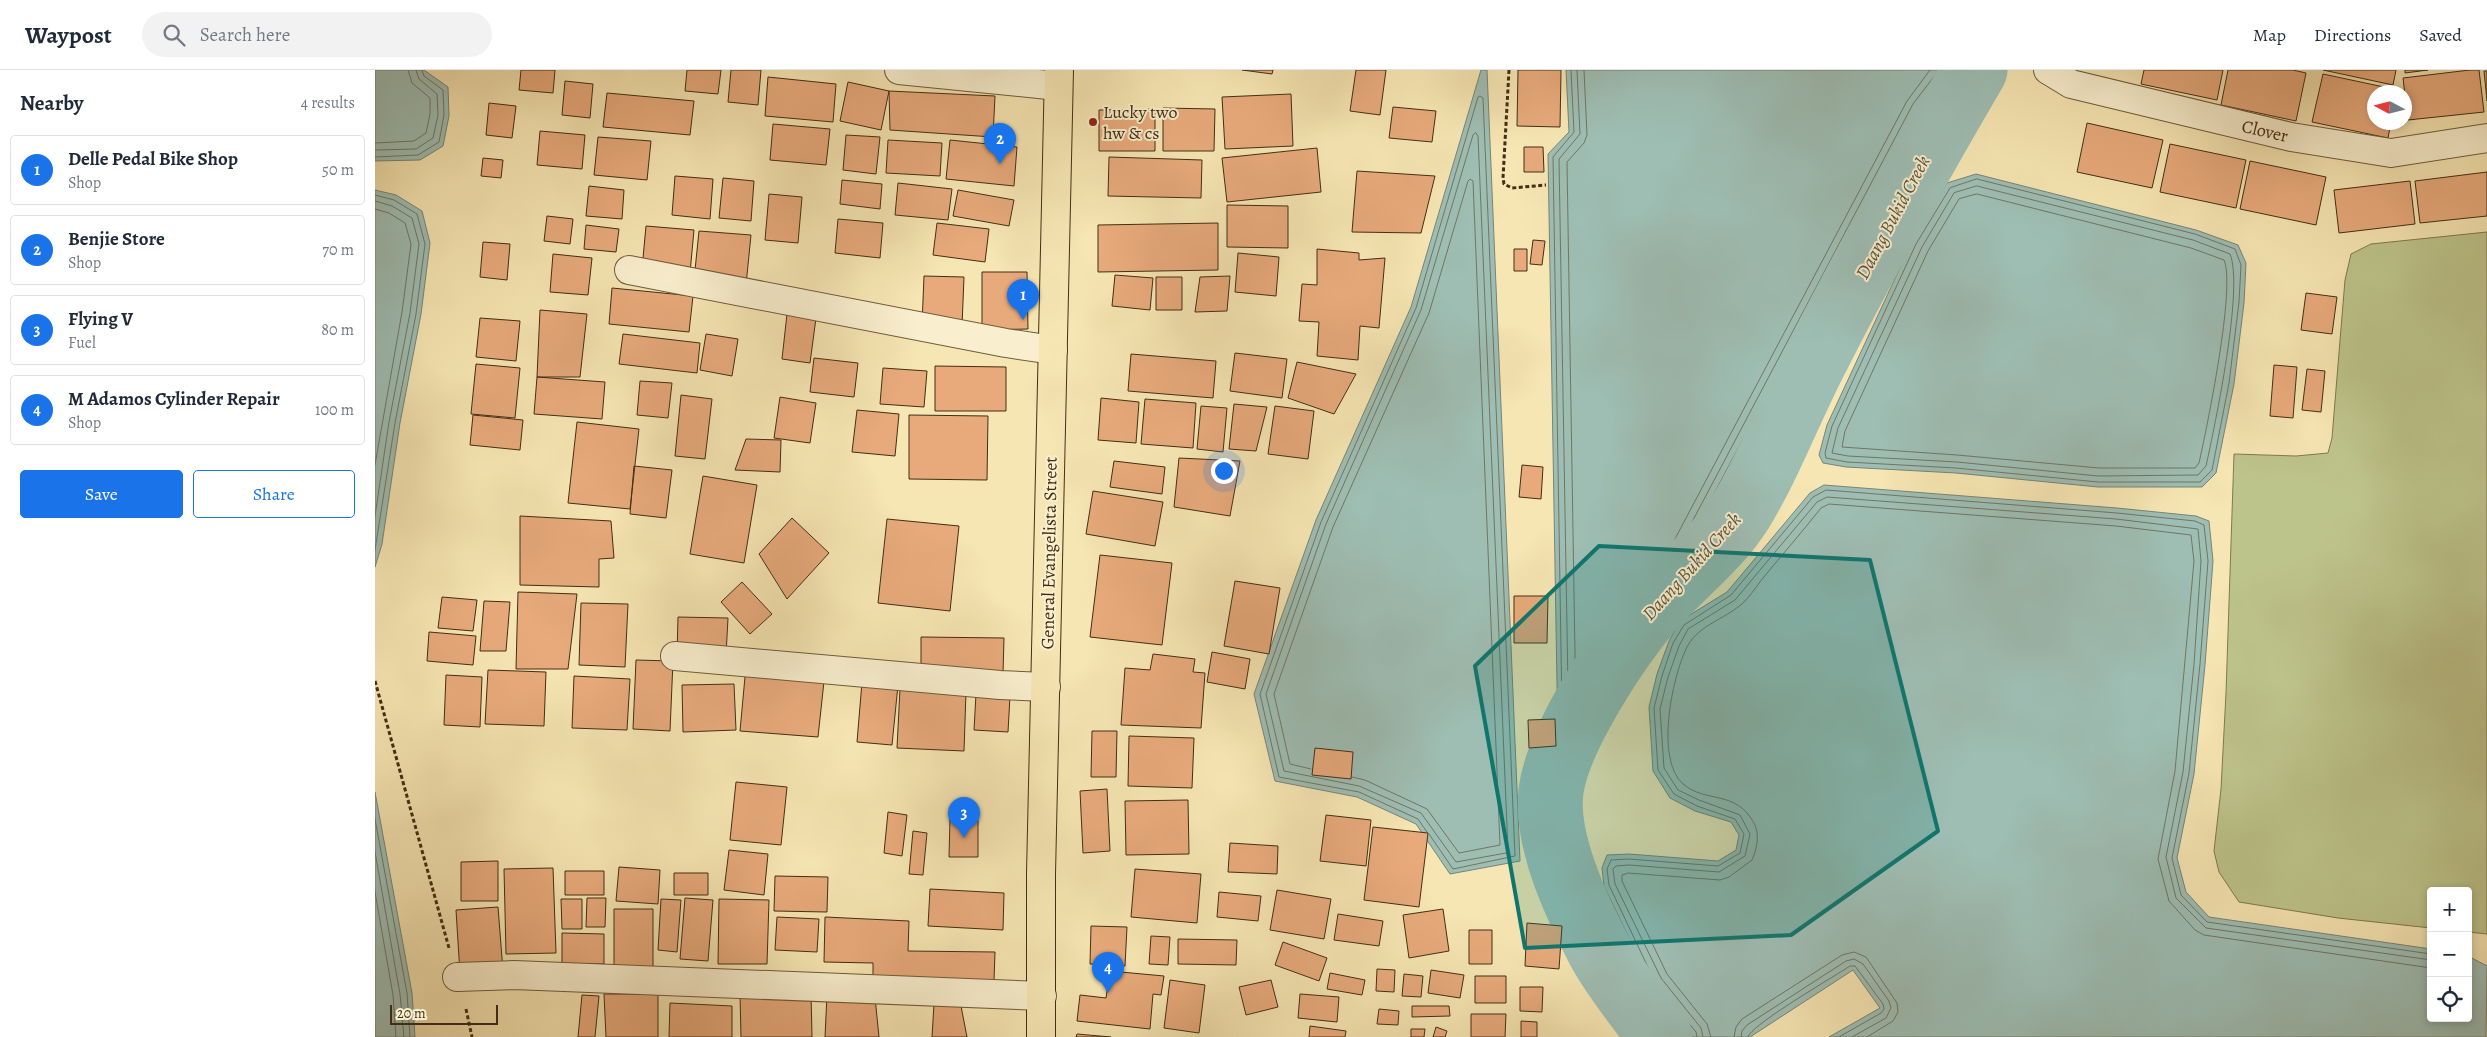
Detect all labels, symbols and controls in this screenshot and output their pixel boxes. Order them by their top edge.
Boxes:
search box [142,12,492,57]
text: Waypost [25,19,112,51]
icon: search [160,21,188,49]
text: Search here [200,22,290,48]
text: Map [2253,23,2286,47]
text: Directions [2314,23,2391,47]
text: Saved [2419,23,2462,47]
north arrow [2367,85,2412,130]
text: Nearby [20,89,83,117]
text: 4 results [301,92,355,114]
place label: Lucky two hw & cs [1103,100,1177,145]
street label: Clover [2239,114,2291,148]
marker: Lucky two hw & cs [1087,116,1099,128]
pin: 2 [984,123,1016,164]
text: Delle Pedal Bike Shop [68,146,238,172]
water label: Daang Bukid Creek [1849,151,1936,284]
text: 1 [34,159,40,181]
text: 50 m [322,159,354,181]
text: Shop [68,172,101,194]
text: Benjie Store [68,226,165,252]
text: 2 [33,239,41,261]
text: 70 m [322,239,354,261]
text: Shop [68,252,101,274]
pin: 1 [1007,279,1039,320]
text: Flying V [68,306,133,332]
text: 3 [34,319,40,341]
text: 80 m [321,319,354,341]
text: Fuel [68,332,96,354]
text: M Adamos Cylinder Repair [68,386,280,412]
text: 4 [33,399,41,421]
text: 100 m [315,399,354,421]
text: Shop [68,412,101,434]
street label: General Evangelista Street [1035,456,1063,650]
your location [1211,458,1237,484]
button: Save [20,470,183,518]
button: Share [193,470,355,518]
water label: Daang Bukid Creek [1636,507,1747,626]
pin: 3 [948,797,980,838]
map controls [2427,887,2472,1022]
button: + [2427,887,2472,932]
button: − [2427,932,2472,977]
pin: 4 [1092,952,1124,993]
button: locate [2427,977,2472,1022]
scale bar [390,1002,497,1025]
text: 20 m [397,1004,426,1023]

